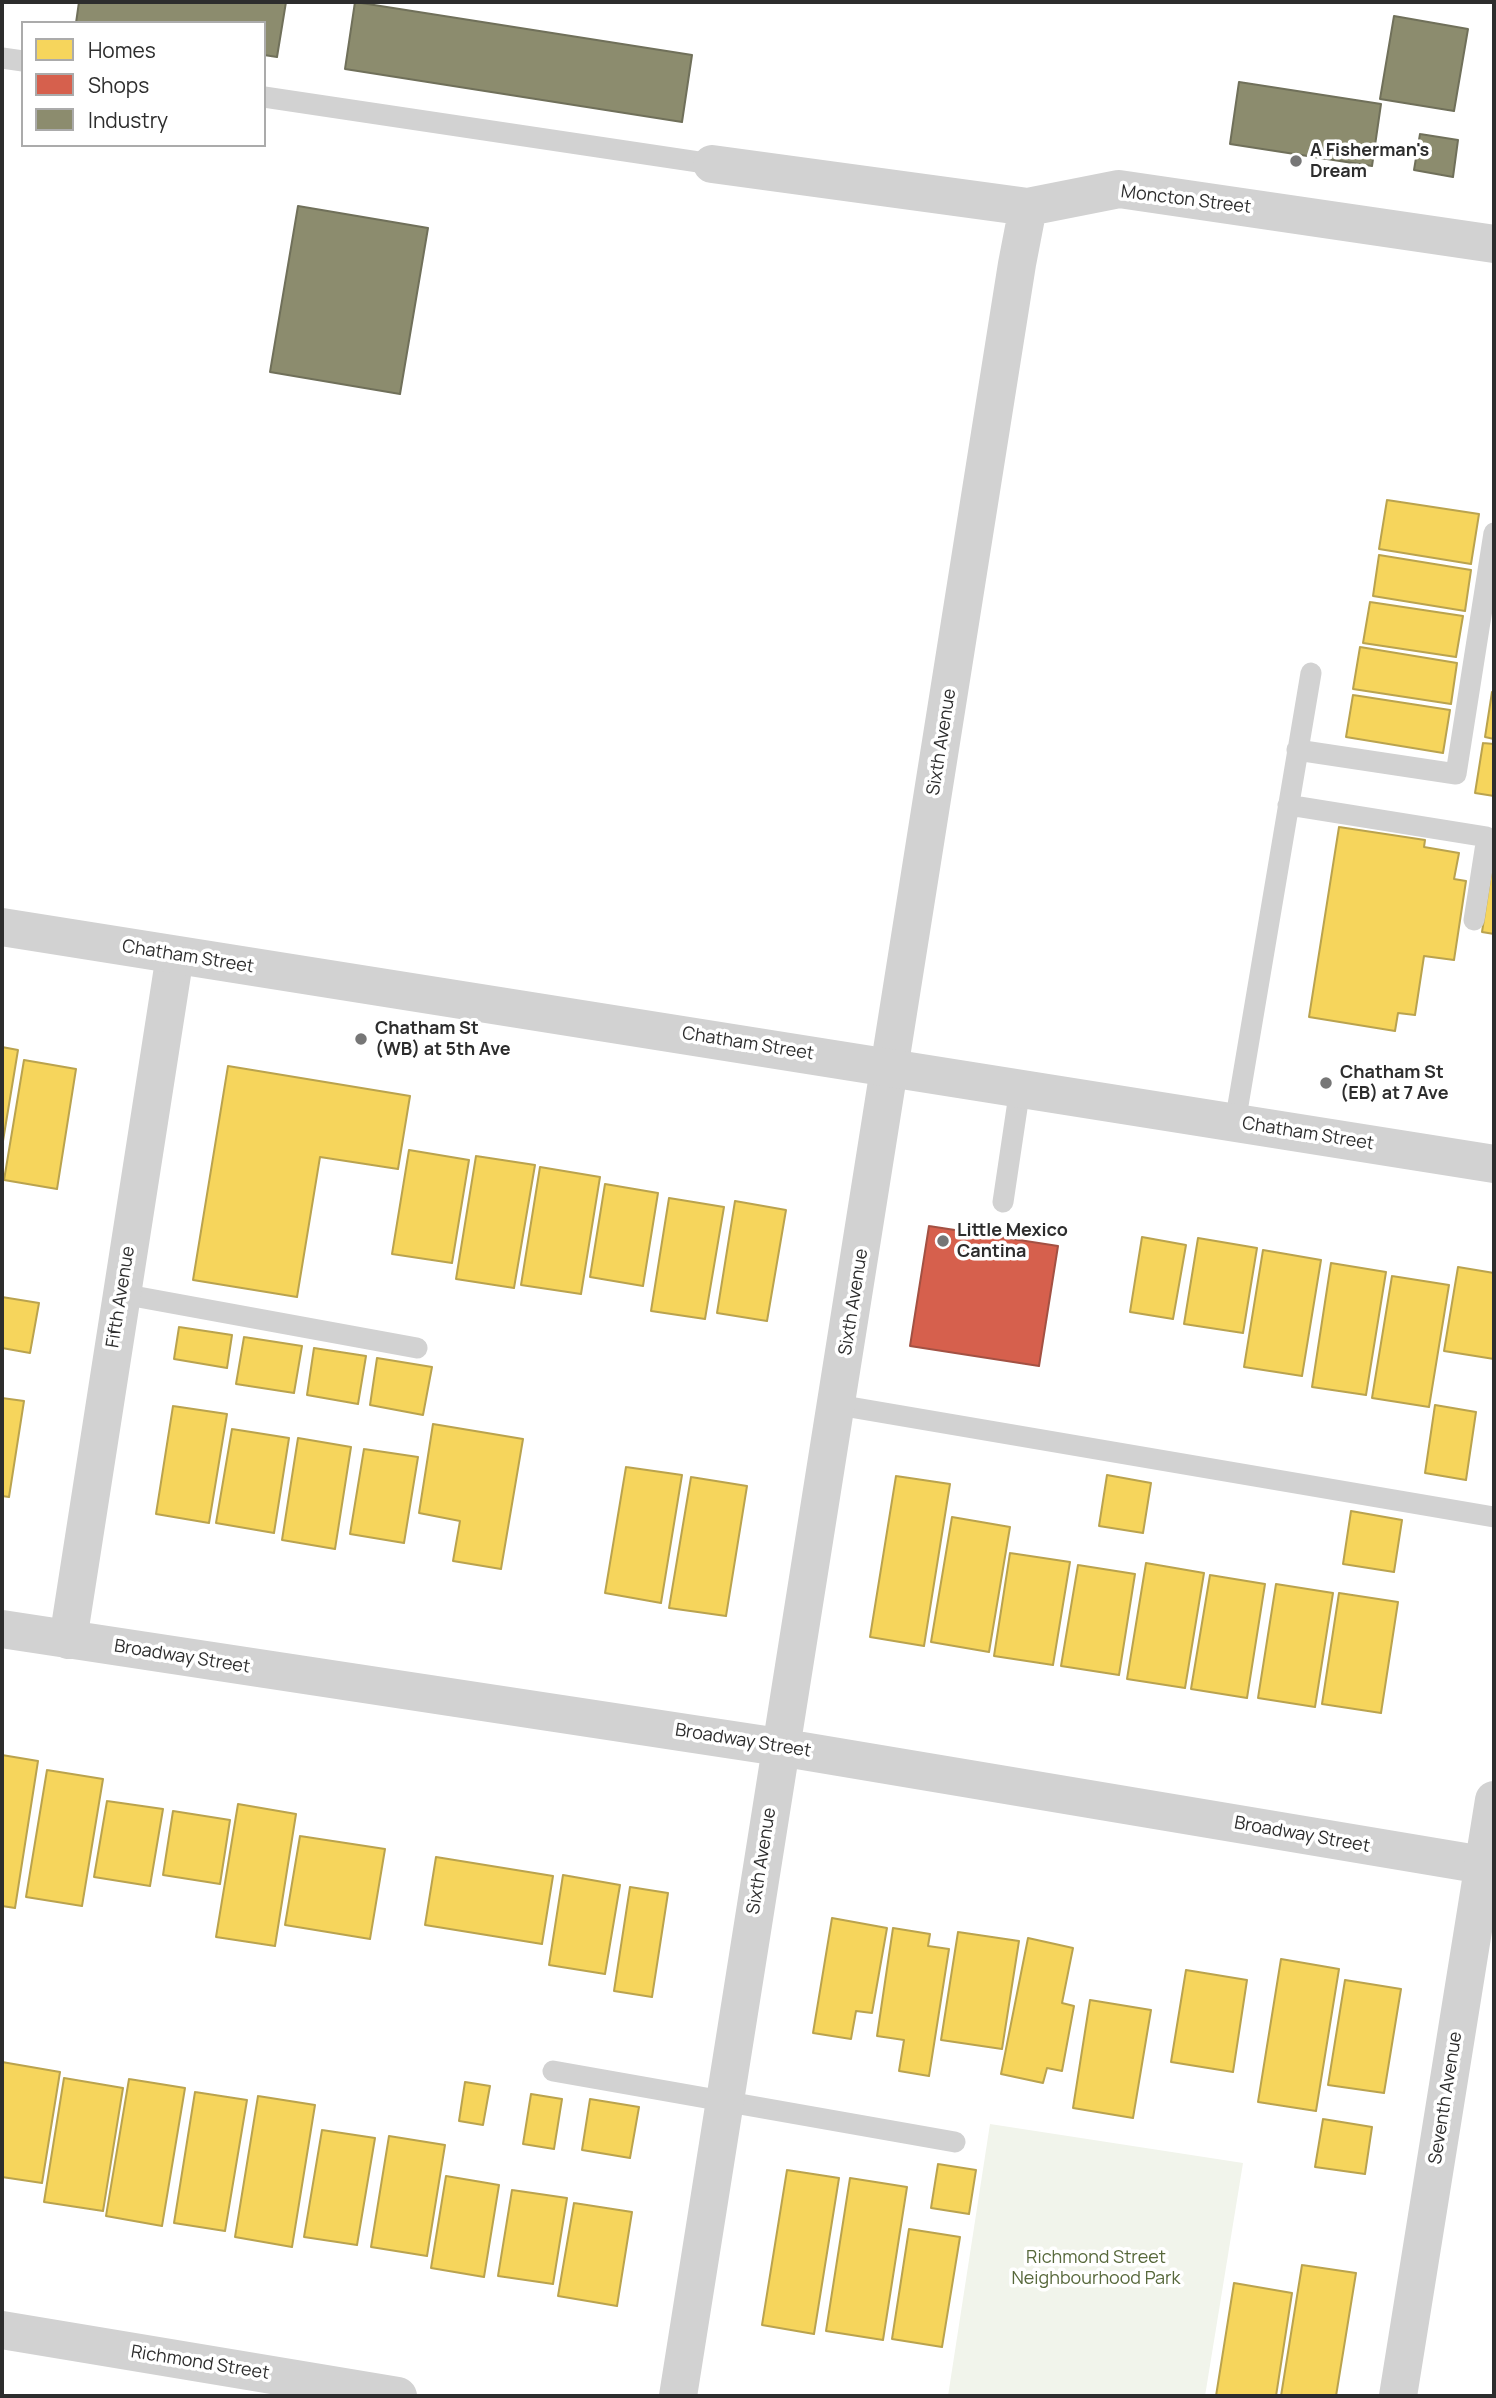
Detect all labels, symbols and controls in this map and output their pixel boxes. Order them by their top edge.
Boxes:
legend [21,21,266,147]
text: Homes [88,36,156,64]
text: Shops [88,71,149,99]
text: Industry [88,106,168,134]
place label: A Fisherman's Dream [1310,140,1429,182]
marker: A Fisherman's Dream [1288,153,1304,169]
street label: Moncton Street [1120,181,1252,219]
street label: Sixth Avenue [923,687,961,797]
street label: Chatham Street [121,936,255,978]
place label: Chatham St (WB) at 5th Ave [375,1018,511,1060]
street label: Chatham Street [681,1023,815,1065]
marker: Chatham St (WB) at 5th Ave [353,1031,369,1047]
place label: Chatham St (EB) at 7 Ave [1340,1062,1449,1104]
marker: Chatham St (EB) at 7 Ave [1318,1075,1334,1091]
street label: Chatham Street [1241,1113,1375,1155]
place label: Little Mexico Cantina [957,1220,1068,1262]
marker: Little Mexico Cantina [935,1233,951,1249]
street label: Fifth Avenue [102,1245,140,1349]
street label: Sixth Avenue [835,1247,873,1357]
street label: Broadway Street [112,1636,252,1678]
street label: Broadway Street [673,1720,813,1762]
street label: Sixth Avenue [743,1806,781,1916]
street label: Broadway Street [1232,1812,1372,1858]
street label: Seventh Avenue [1425,2030,1467,2166]
park label: Richmond Street Neighbourhood Park [1012,2247,1180,2290]
street label: Richmond Street [129,2341,271,2385]

